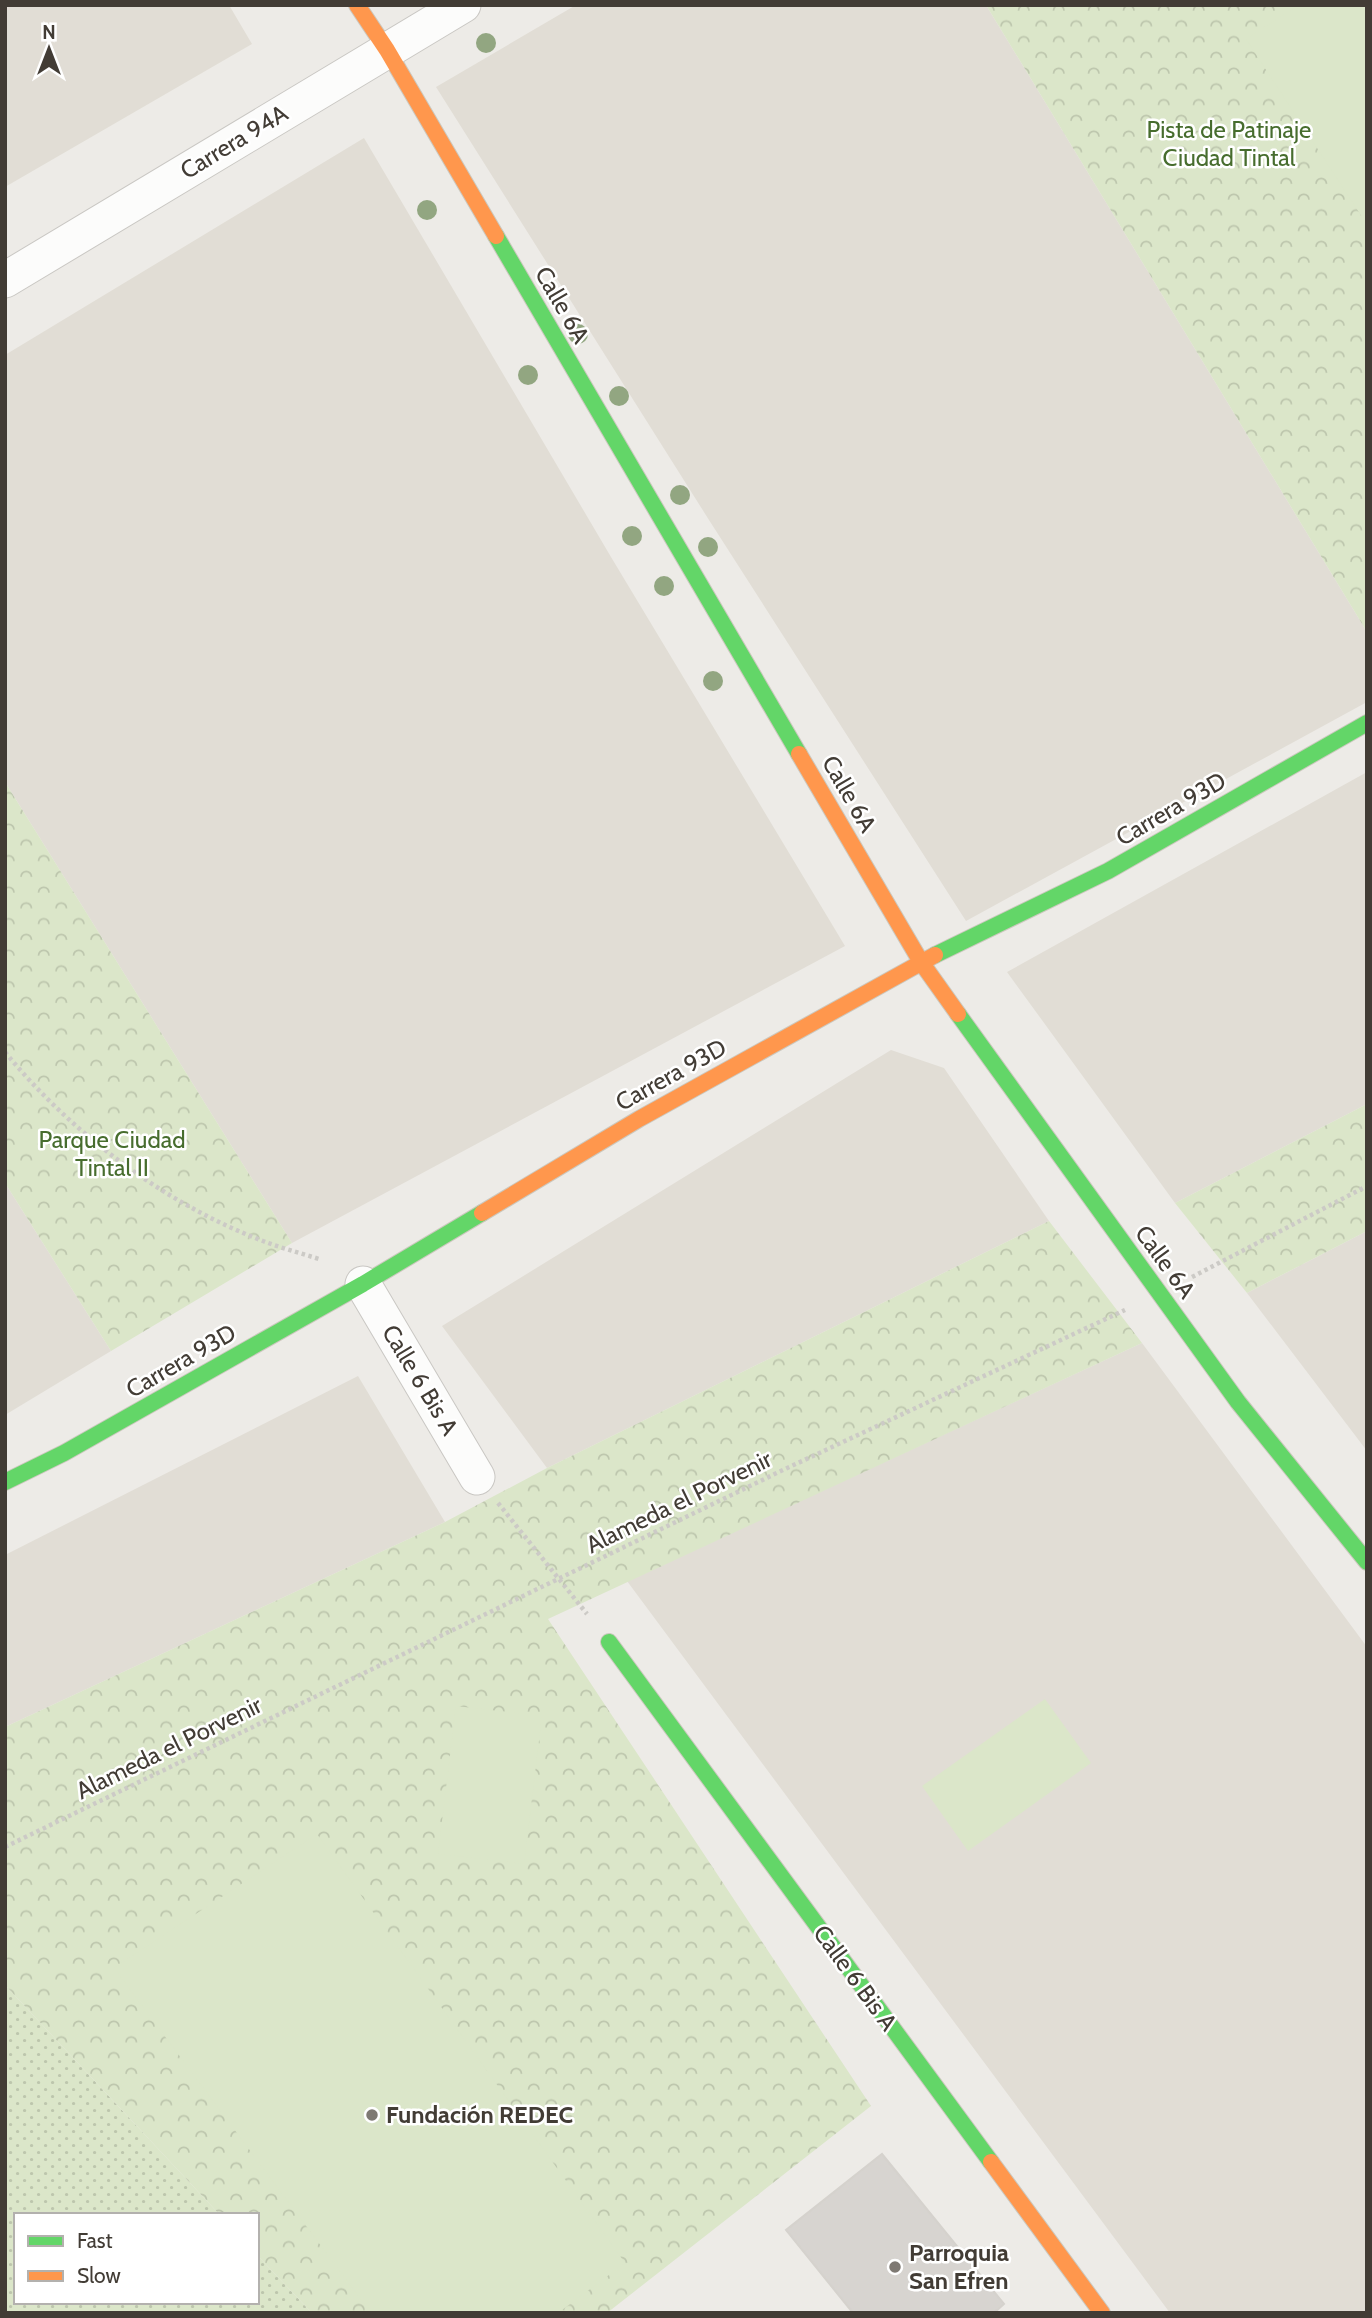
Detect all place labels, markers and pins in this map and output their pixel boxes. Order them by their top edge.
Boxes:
place label: Fundación REDEC [386,2100,573,2129]
marker: Fundación REDEC [364,2107,380,2123]
place label: Parroquia San Efren [909,2238,1009,2295]
marker: Parroquia San Efren [887,2259,903,2275]

